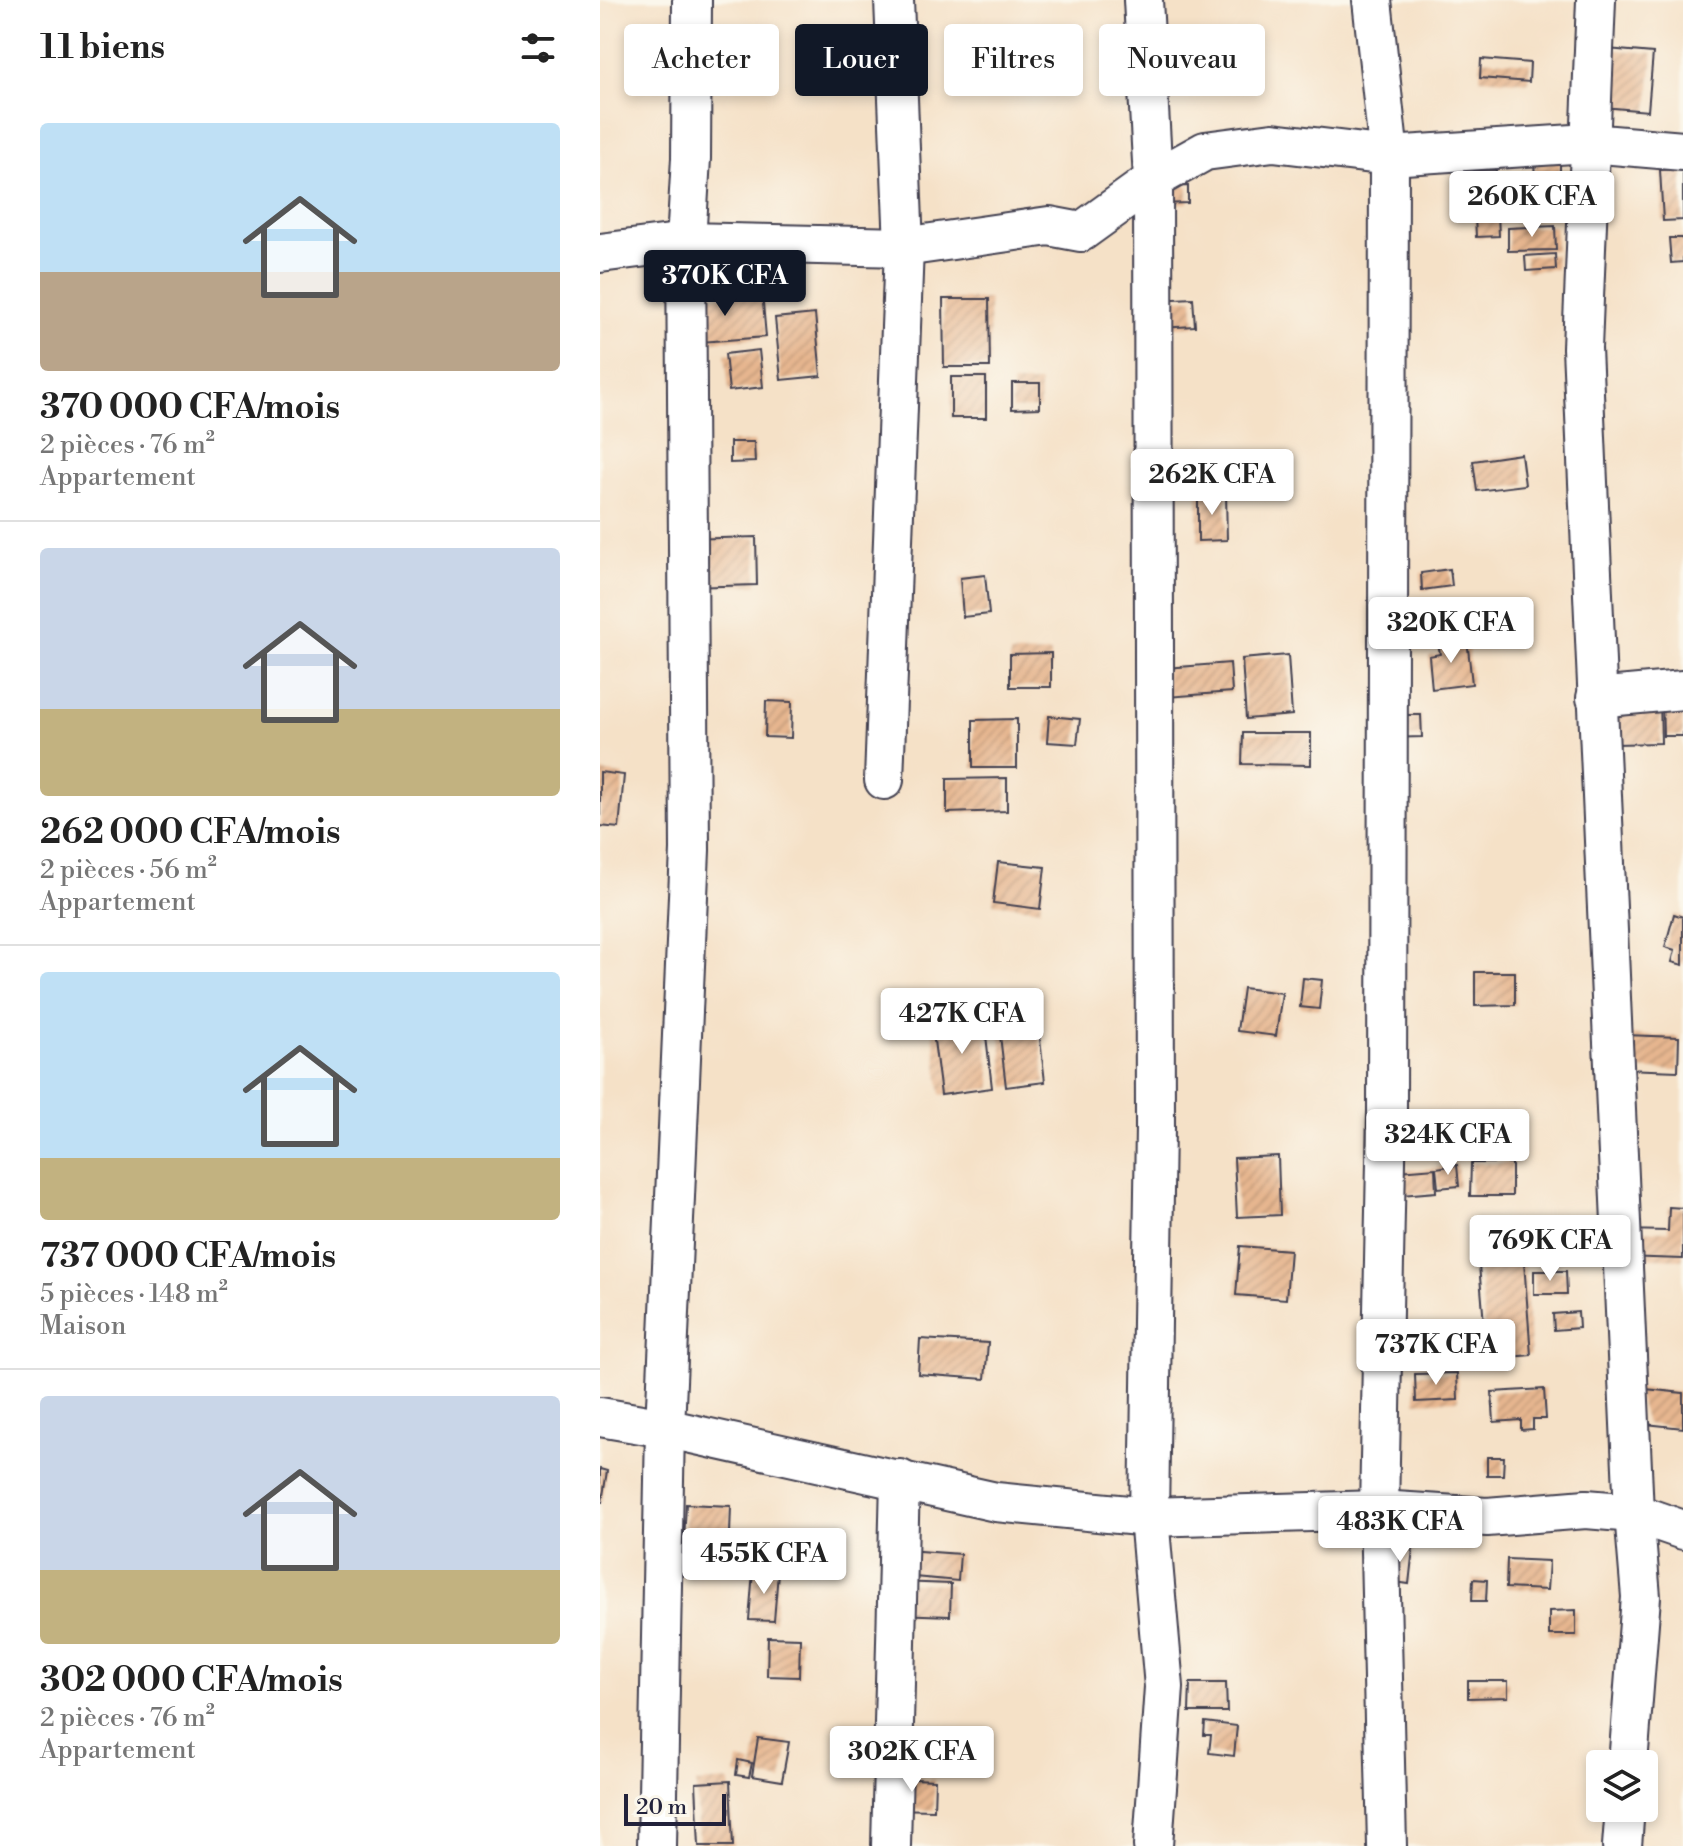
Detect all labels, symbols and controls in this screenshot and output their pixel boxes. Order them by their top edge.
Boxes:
chip: Acheter [624,24,779,96]
chip: Louer [795,24,928,96]
chip: Filtres [944,24,1083,96]
chip: Nouveau [1099,24,1265,96]
icon: filters [516,26,560,70]
text: 11 biens [40,27,165,69]
pin: 260K CFA [1449,171,1615,239]
icon: home [228,175,372,319]
text: 260K CFA [1467,181,1597,213]
pin: 370K CFA [642,250,808,318]
text: 370K CFA [662,260,788,292]
text: 370 000 CFA/mois [40,387,340,429]
text: 2 pièces · 76 m² [40,429,215,461]
pin: 262K CFA [1129,449,1295,517]
text: 262K CFA [1149,459,1275,491]
text: Appartement [40,461,196,493]
pin: 320K CFA [1368,597,1534,665]
icon: home [228,600,372,744]
text: 320K CFA [1387,607,1515,639]
text: 262 000 CFA/mois [40,812,341,854]
text: 2 pièces · 56 m² [40,854,217,886]
text: Appartement [40,886,196,918]
pin: 427K CFA [879,988,1045,1056]
text: 427K CFA [899,998,1025,1030]
icon: home [228,1024,372,1168]
pin: 324K CFA [1365,1109,1531,1177]
text: 324K CFA [1384,1119,1512,1151]
pin: 769K CFA [1467,1215,1633,1283]
text: 769K CFA [1488,1225,1612,1257]
text: 737 000 CFA/mois [40,1236,336,1278]
text: 5 pièces · 148 m² [40,1278,228,1310]
text: Maison [40,1310,126,1342]
pin: 737K CFA [1353,1319,1519,1387]
text: 737K CFA [1374,1329,1498,1361]
icon: home [228,1448,372,1592]
pin: 483K CFA [1317,1496,1483,1564]
text: 483K CFA [1336,1506,1464,1538]
pin: 455K CFA [681,1528,847,1596]
text: 455K CFA [700,1538,828,1570]
text: 302 000 CFA/mois [40,1660,343,1702]
text: 2 pièces · 76 m² [40,1702,215,1734]
pin: 302K CFA [829,1726,995,1794]
text: Appartement [40,1734,196,1766]
text: 302K CFA [848,1736,976,1768]
map controls [1586,1750,1658,1822]
button: layers [1586,1750,1658,1822]
scale bar [624,1790,726,1826]
text: 20 m [636,1794,687,1821]

